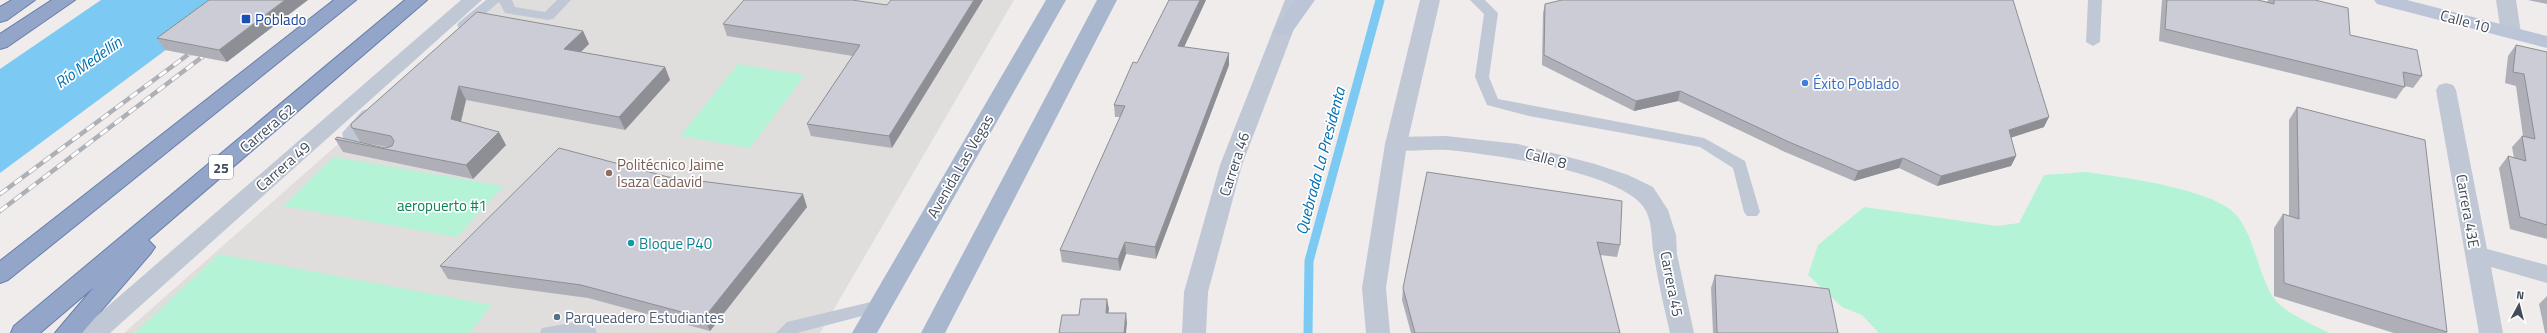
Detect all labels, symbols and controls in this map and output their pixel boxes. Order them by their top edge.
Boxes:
street label: Calle 10 [2438,3,2492,39]
place label: Poblado [255,8,307,31]
marker: Poblado [240,13,252,25]
water label: Río Medellín [50,29,127,94]
place label: Éxito Poblado [1813,72,1899,95]
marker: Éxito Poblado [1800,78,1810,88]
water label: Quebrada La Presidenta [1289,84,1351,237]
street label: Carrera 62 [234,98,300,158]
street label: Avenida Las Vegas [921,110,999,222]
street label: Carrera 46 [1213,129,1255,199]
street label: Carrera 49 [250,136,316,196]
street label: Calle 8 [1523,141,1569,175]
place label: Politécnico Jaime Isaza Cadavid [617,153,724,193]
road number: 25 [209,155,233,179]
marker: Politécnico Jaime Isaza Cadavid [604,168,614,178]
street label: Carrera 43E [2450,172,2486,250]
park label: aeropuerto #1 [397,194,487,217]
place label: Bloque P40 [639,232,712,255]
marker: Bloque P40 [626,238,636,248]
street label: Carrera 45 [1654,249,1690,319]
north arrow [2499,285,2539,325]
text: N [2515,287,2525,303]
place label: Parqueadero Estudiantes [565,306,724,329]
marker: Parqueadero Estudiantes [552,312,562,322]

